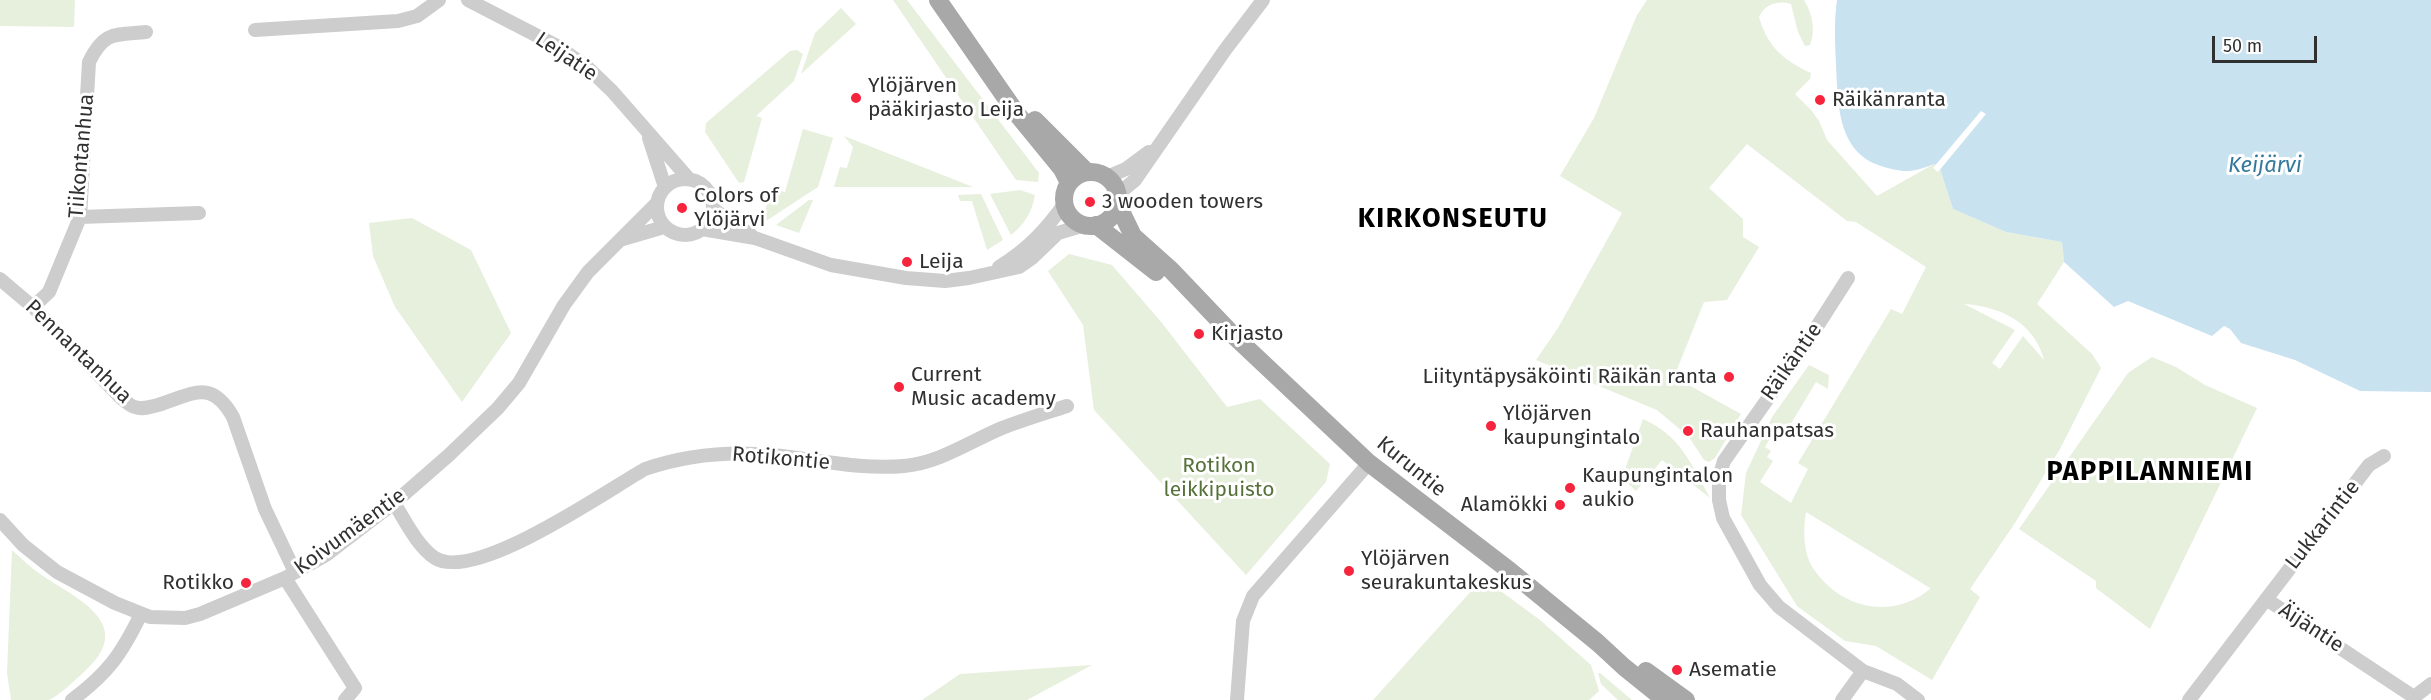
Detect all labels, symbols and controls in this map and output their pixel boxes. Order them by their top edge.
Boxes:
scale bar [2215,24,2320,62]
street label: Leijatie [530,27,602,87]
text: 50 m [2223,35,2262,57]
place label: Ylöjärven pääkirjasto Leija [868,73,1024,123]
place label: Räikänranta [1832,87,1946,113]
marker: Ylöjärven pääkirjasto Leija [849,91,863,105]
street label: Tiikontanhua [64,93,100,219]
marker: Räikänranta [1813,93,1827,107]
water label: Keijärvi [2228,153,2302,179]
place label: Colors of Ylöjärvi [694,183,778,233]
place label: 3 wooden towers [1102,189,1263,215]
marker: 3 wooden towers [1083,195,1097,209]
marker: Colors of Ylöjärvi [675,201,689,215]
district label: KIRKONSEUTU [1358,203,1548,235]
place label: Leija [919,249,964,275]
marker: Leija [900,255,914,269]
street label: Pennantanhua [19,295,137,409]
street label: Räikäntie [1756,318,1828,406]
place label: Kirjasto [1211,321,1284,347]
marker: Kirjasto [1192,327,1206,341]
place label: Current Music academy [911,362,1056,412]
place label: Liityntäpysäköinti Räikän ranta [1422,364,1717,390]
marker: Liityntäpysäköinti Räikän ranta [1722,370,1736,384]
marker: Current Music academy [892,380,906,394]
place label: Ylöjärven kaupungintalo [1503,401,1640,451]
place label: Rauhanpatsas [1700,418,1834,444]
marker: Ylöjärven kaupungintalo [1484,419,1498,433]
marker: Rauhanpatsas [1681,424,1695,438]
street label: Kuruntie [1371,431,1451,503]
street label: Rotikontie [731,442,831,476]
park label: Rotikon leikkipuisto [1164,453,1274,503]
district label: PAPPILANNIEMI [2046,456,2254,488]
place label: Kaupungintalon aukio [1582,463,1733,513]
street label: Lukkarintie [2280,475,2366,575]
marker: Kaupungintalon aukio [1563,481,1577,495]
street label: Koivumäentie [290,483,410,581]
place label: Alamökki [1461,492,1548,518]
marker: Alamökki [1553,498,1567,512]
place label: Ylöjärven seurakuntakeskus [1361,546,1532,596]
marker: Ylöjärven seurakuntakeskus [1342,564,1356,578]
place label: Rotikko [162,570,234,596]
marker: Rotikko [239,576,253,590]
street label: Äijäntie [2274,598,2348,658]
place label: Asematie [1689,657,1777,683]
marker: Asematie [1670,663,1684,677]

